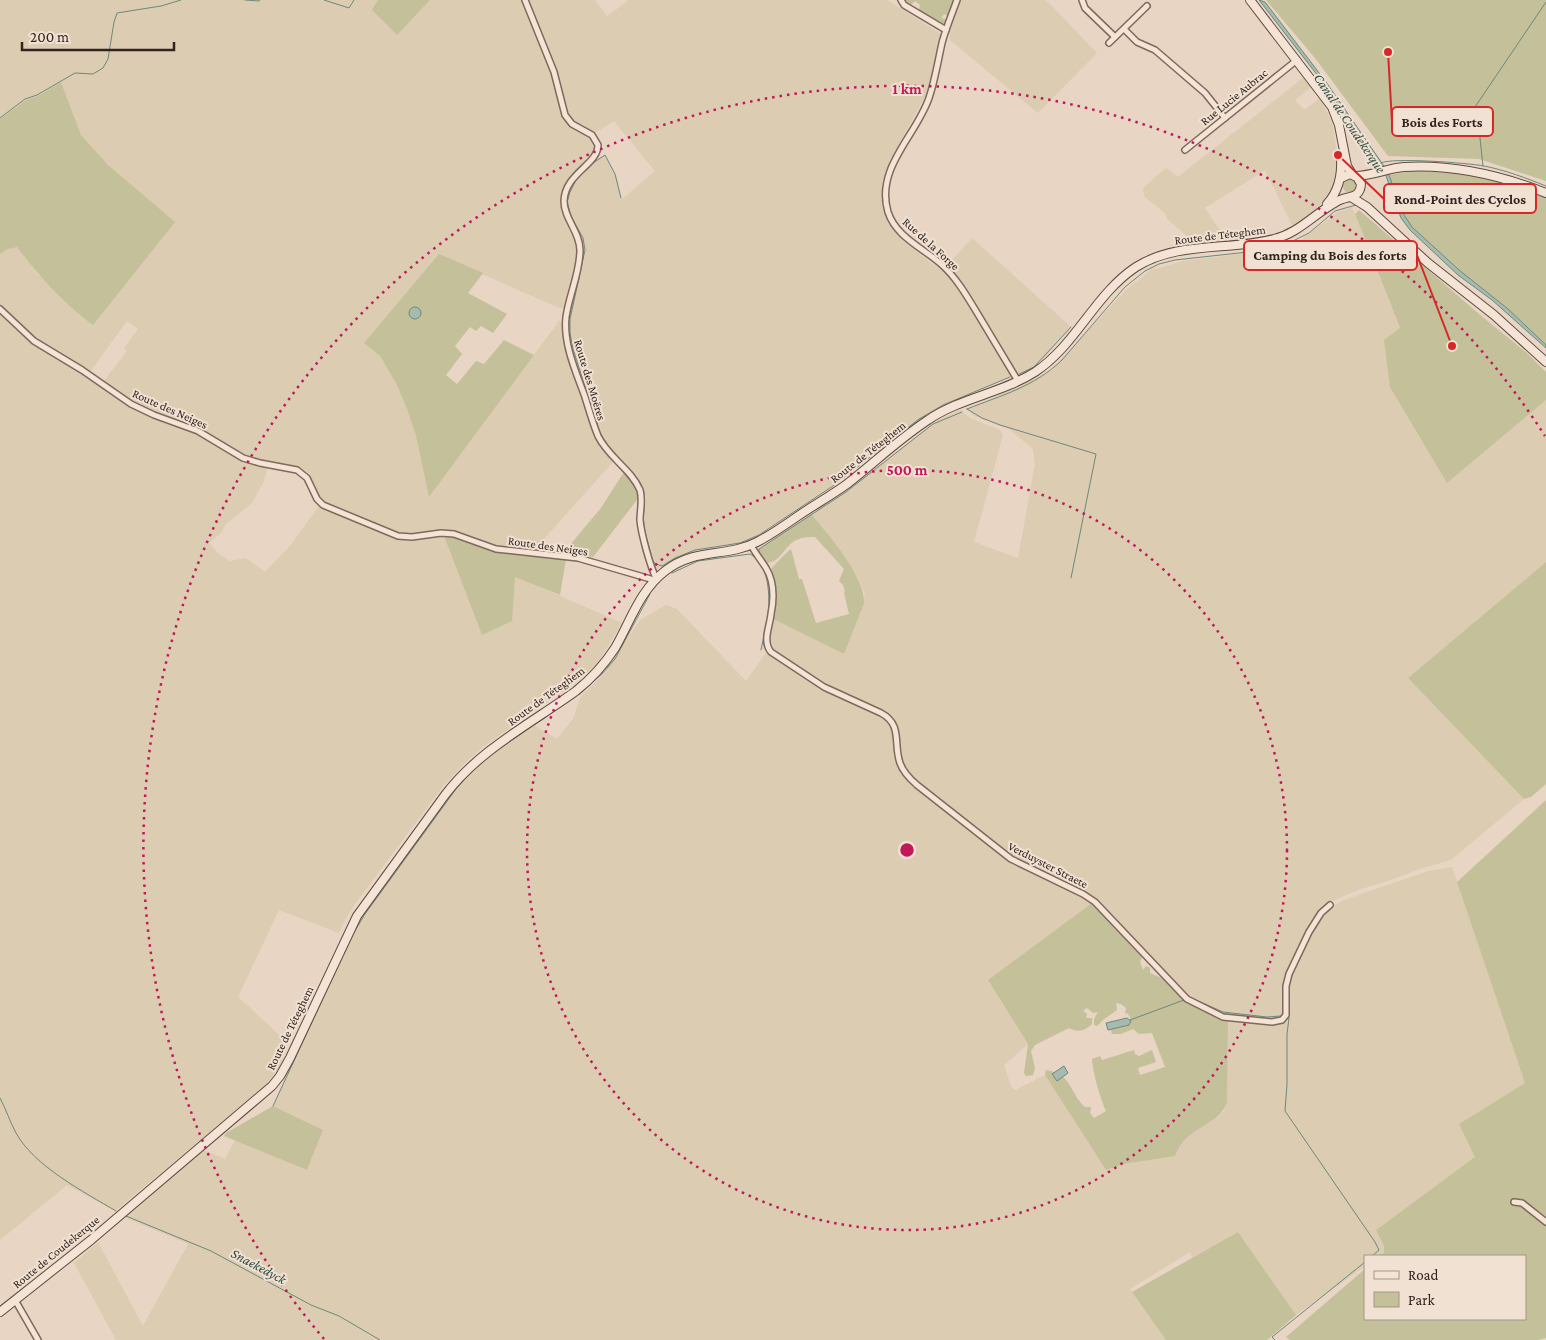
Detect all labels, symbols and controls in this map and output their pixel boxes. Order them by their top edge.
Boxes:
scale bar [22,20,175,52]
text: 200 m [30,29,69,45]
street label: Rue Lucie Aubrac [1198,66,1270,128]
water label: Canal de Coudekerque [1311,70,1390,176]
text: 1 km [892,81,922,97]
callout: Bois des Forts [1392,107,1493,136]
text: Bois des Forts [1402,114,1483,130]
callout: Rond-Point des Cyclos [1384,184,1536,213]
text: Rond-Point des Cyclos [1394,191,1526,207]
street label: Rue de la Forge [900,215,962,273]
street label: Route de Téteghem [1174,222,1267,248]
callout: Camping du Bois des forts [1244,241,1417,270]
text: Camping du Bois des forts [1253,247,1407,263]
street label: Route des Moëres [571,338,609,422]
street label: Route des Neiges [130,386,210,432]
street label: Route de Téteghem [828,418,909,486]
text: 500 m [886,462,928,478]
street label: Route des Neiges [507,533,589,559]
street label: Route de Téteghem [505,663,588,729]
street label: Verduyster Straete [1006,839,1090,891]
centre of rings [898,841,916,859]
street label: Route de Téteghem [264,983,317,1072]
street label: Route de Coudekerque [10,1213,102,1291]
water label: Snaekedyck [229,1245,290,1288]
legend [1364,1255,1526,1320]
text: Road [1408,1267,1439,1283]
text: Park [1408,1292,1435,1308]

